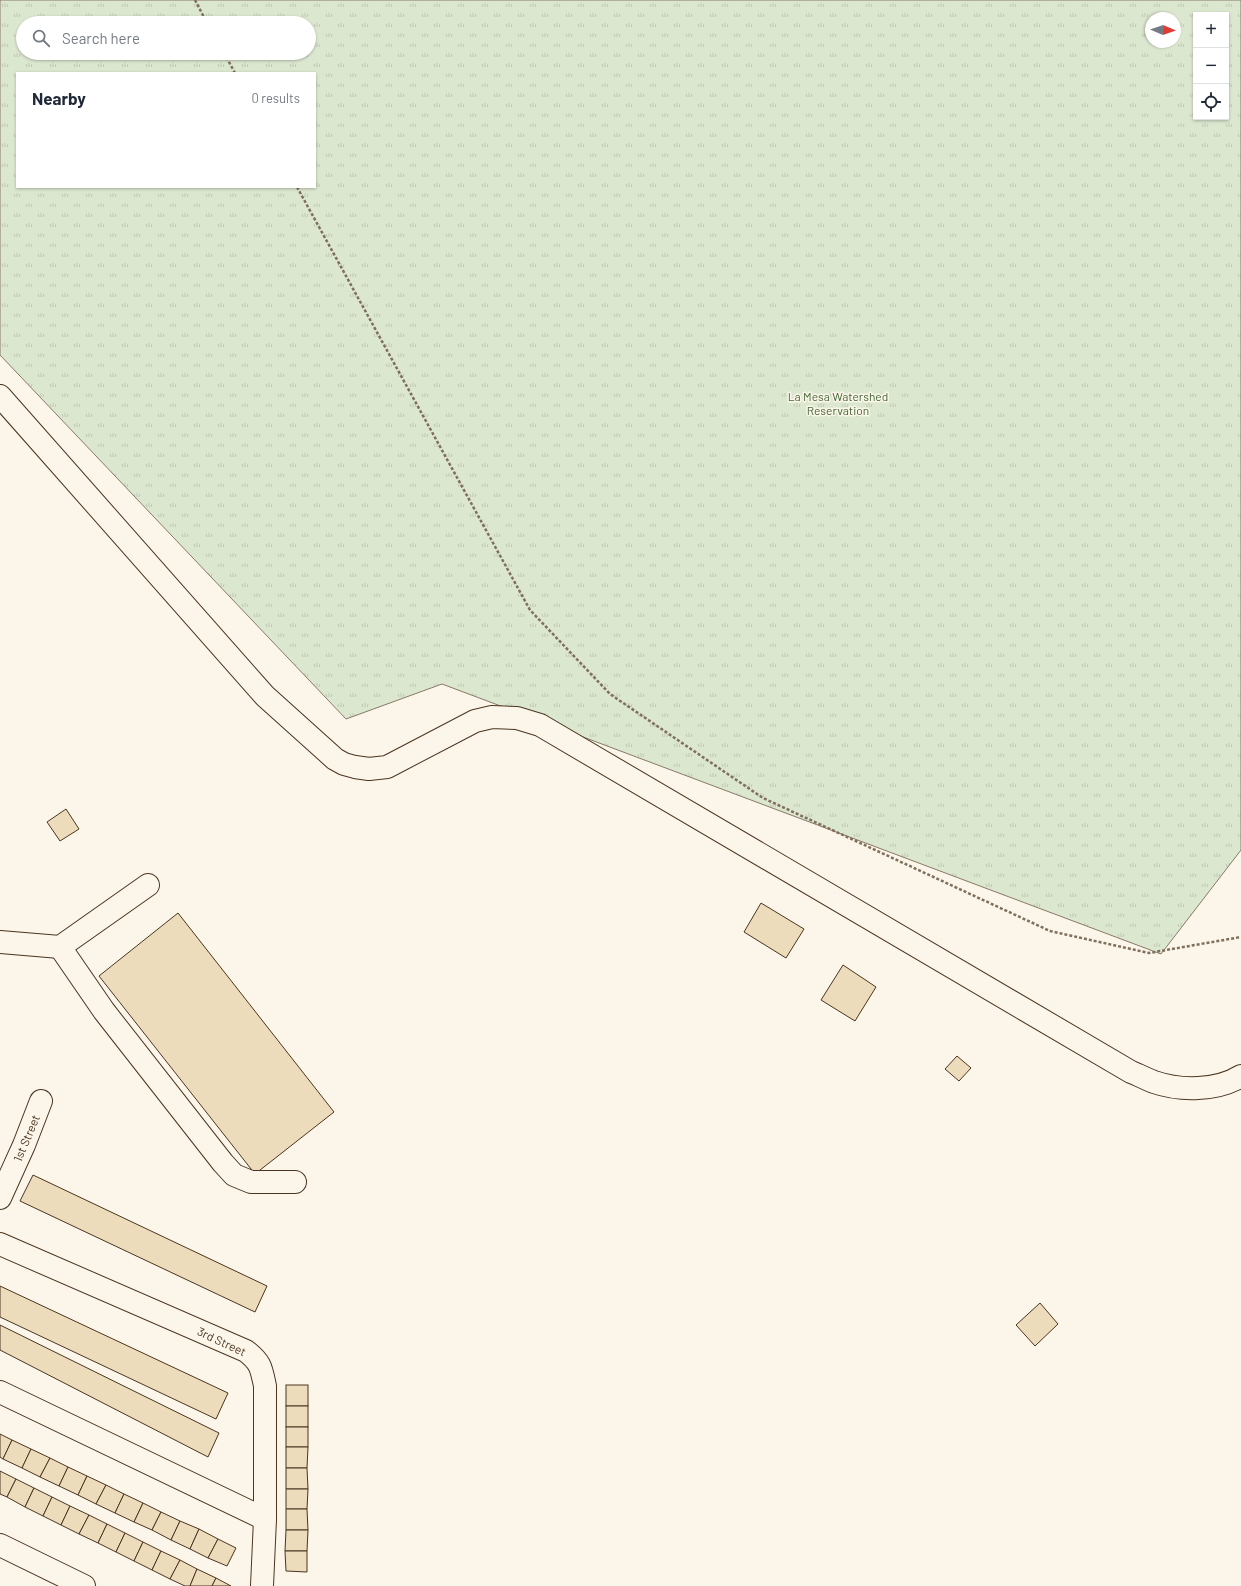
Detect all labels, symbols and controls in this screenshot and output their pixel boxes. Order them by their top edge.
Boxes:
north arrow [1145,12,1181,48]
map controls [1193,12,1229,120]
button: + [1193,12,1229,48]
search box [16,16,316,60]
icon: search [30,27,52,49]
text: Search here [62,29,140,47]
button: − [1193,48,1229,84]
button: locate [1193,84,1229,120]
text: Nearby [32,88,86,108]
text: 0 results [251,90,300,106]
park label: La Mesa Watershed Reservation [788,389,888,417]
street label: 1st Street [10,1112,42,1164]
street label: 3rd Street [195,1324,249,1358]

